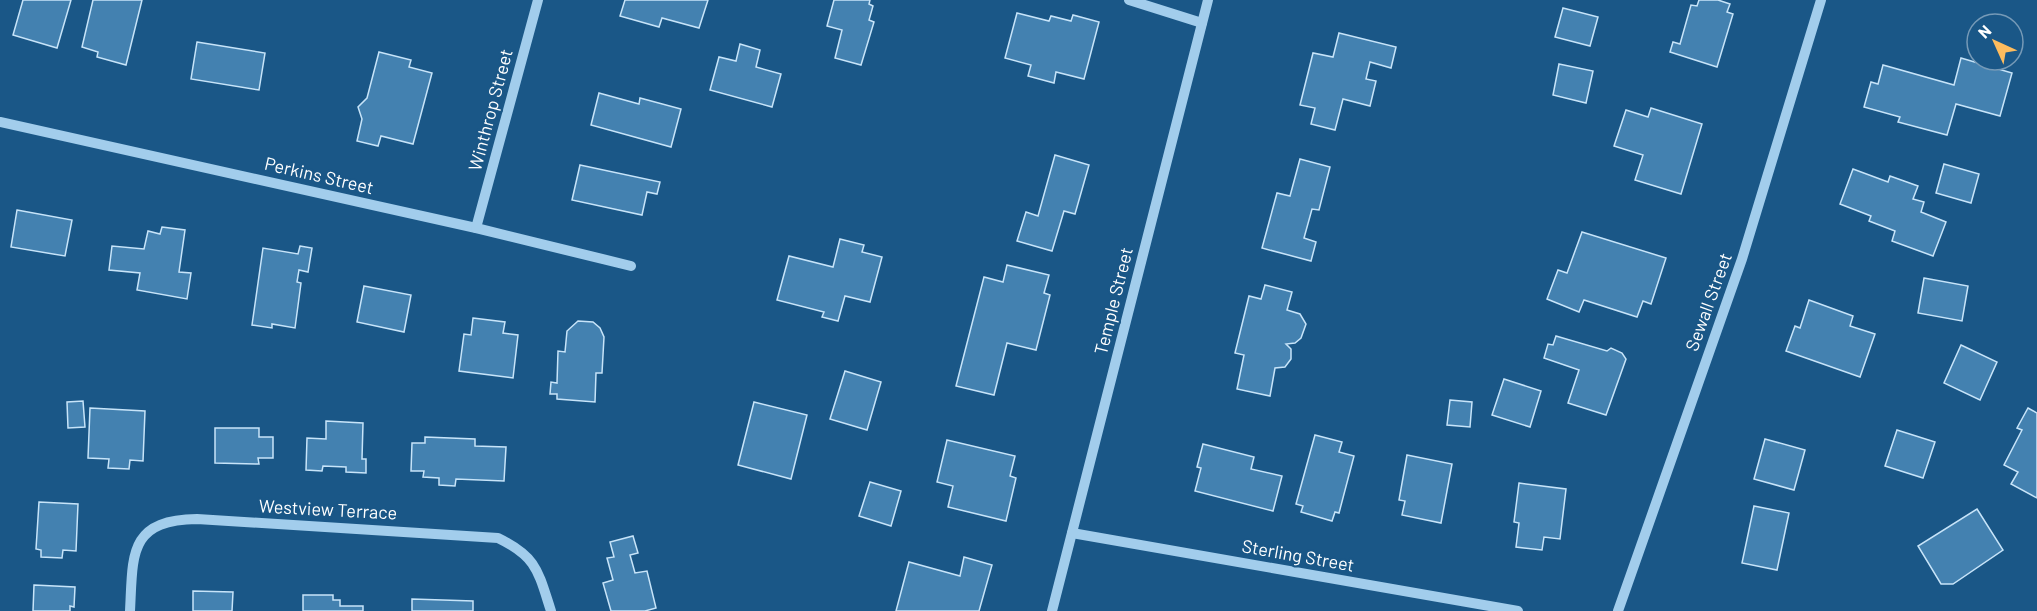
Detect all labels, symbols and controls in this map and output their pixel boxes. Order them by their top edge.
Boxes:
north arrow [1965,12,2025,72]
text: N [1974,21,1995,42]
street label: Winthrop Street [463,46,517,173]
street label: Perkins Street [263,152,376,198]
street label: Temple Street [1089,245,1137,357]
street label: Sewall Street [1680,250,1736,354]
street label: Westview Terrace [258,494,398,524]
street label: Sterling Street [1240,534,1356,576]

